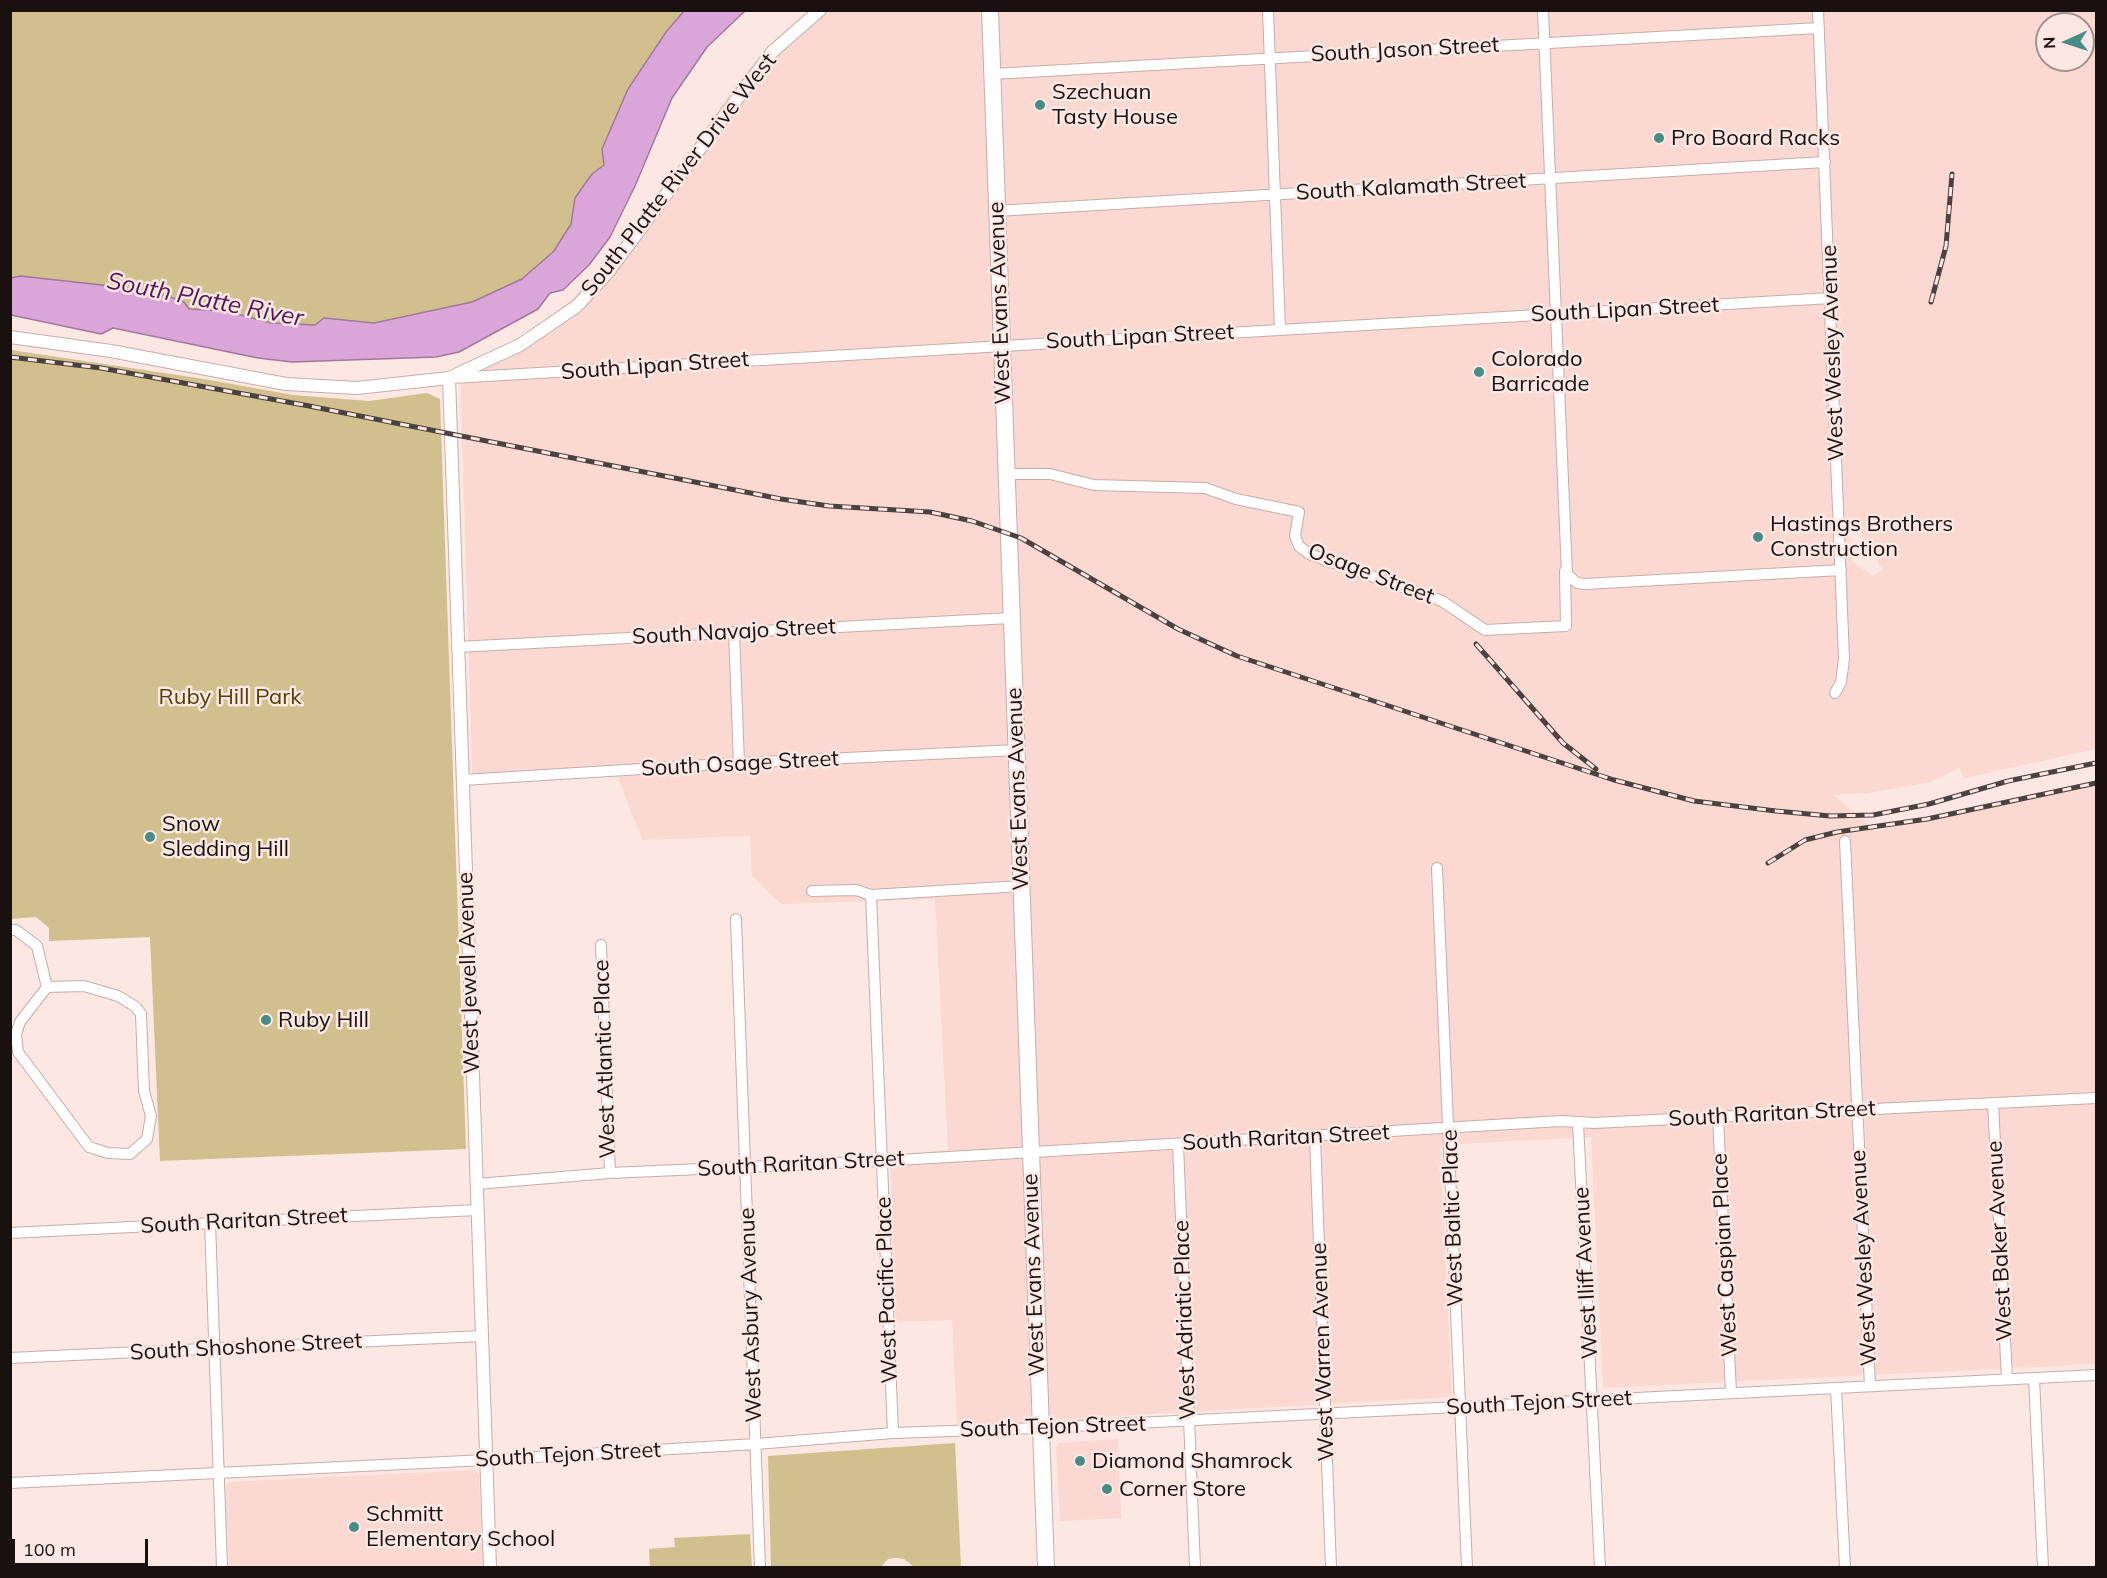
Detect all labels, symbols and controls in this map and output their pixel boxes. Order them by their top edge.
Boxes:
north arrow [2035,12,2095,72]
street label: South Jason Street [1310,32,1500,68]
text: N [2039,36,2059,49]
street label: South Platte River Drive West [576,48,782,302]
place label: Szechuan Tasty House [1052,79,1178,130]
marker: Szechuan Tasty House [1033,98,1047,112]
place label: Pro Board Racks [1671,125,1840,151]
marker: Pro Board Racks [1652,131,1666,145]
street label: South Kalamath Street [1295,168,1527,206]
street label: West Evans Avenue [983,201,1017,405]
street label: West Wesley Avenue [1816,244,1850,462]
water label: South Platte River [104,267,306,333]
street label: South Lipan Street [1530,292,1720,328]
street label: South Lipan Street [1045,319,1235,355]
street label: South Lipan Street [560,346,750,386]
place label: Colorado Barricade [1491,346,1590,398]
marker: Colorado Barricade [1472,365,1486,379]
place label: Hastings Brothers Construction [1770,511,1953,562]
marker: Hastings Brothers Construction [1751,530,1765,544]
street label: Osage Street [1304,538,1438,610]
street label: South Navajo Street [632,613,836,651]
park label: Ruby Hill Park [159,684,301,710]
street label: West Evans Avenue [1001,687,1035,891]
street label: South Osage Street [640,746,840,782]
place label: Snow Sledding Hill [162,811,289,862]
marker: Snow Sledding Hill [143,830,157,844]
street label: West Jewell Avenue [452,871,486,1075]
street label: West Atlantic Place [588,959,622,1159]
place label: Ruby Hill [278,1007,369,1033]
marker: Ruby Hill [259,1013,273,1027]
street label: South Raritan Street [1668,1095,1876,1133]
street label: South Raritan Street [1182,1119,1390,1157]
street label: West Baltic Place [1437,1129,1469,1307]
street label: West Baker Avenue [1982,1140,2018,1342]
street label: South Raritan Street [697,1145,905,1183]
street label: West Wesley Avenue [1845,1149,1883,1367]
street label: West Caspian Place [1706,1153,1744,1357]
street label: West Evans Avenue [1017,1173,1051,1377]
street label: West Iliff Avenue [1568,1186,1604,1360]
street label: West Pacific Place [871,1196,903,1384]
street label: South Raritan Street [140,1202,348,1240]
street label: West Asbury Avenue [734,1207,768,1423]
street label: West Adriatic Place [1168,1220,1202,1420]
street label: West Warren Avenue [1306,1242,1340,1462]
street label: South Shoshone Street [129,1328,363,1366]
street label: South Tejon Street [1445,1385,1633,1421]
street label: South Tejon Street [960,1411,1146,1443]
street label: South Tejon Street [474,1437,662,1473]
place label: Diamond Shamrock [1092,1448,1292,1474]
marker: Diamond Shamrock [1073,1454,1087,1468]
place label: Corner Store [1119,1476,1246,1502]
marker: Corner Store [1100,1482,1114,1496]
place label: Schmitt Elementary School [366,1501,555,1552]
marker: Schmitt Elementary School [347,1520,361,1534]
scale bar [15,1527,152,1565]
text: 100 m [23,1538,76,1561]

